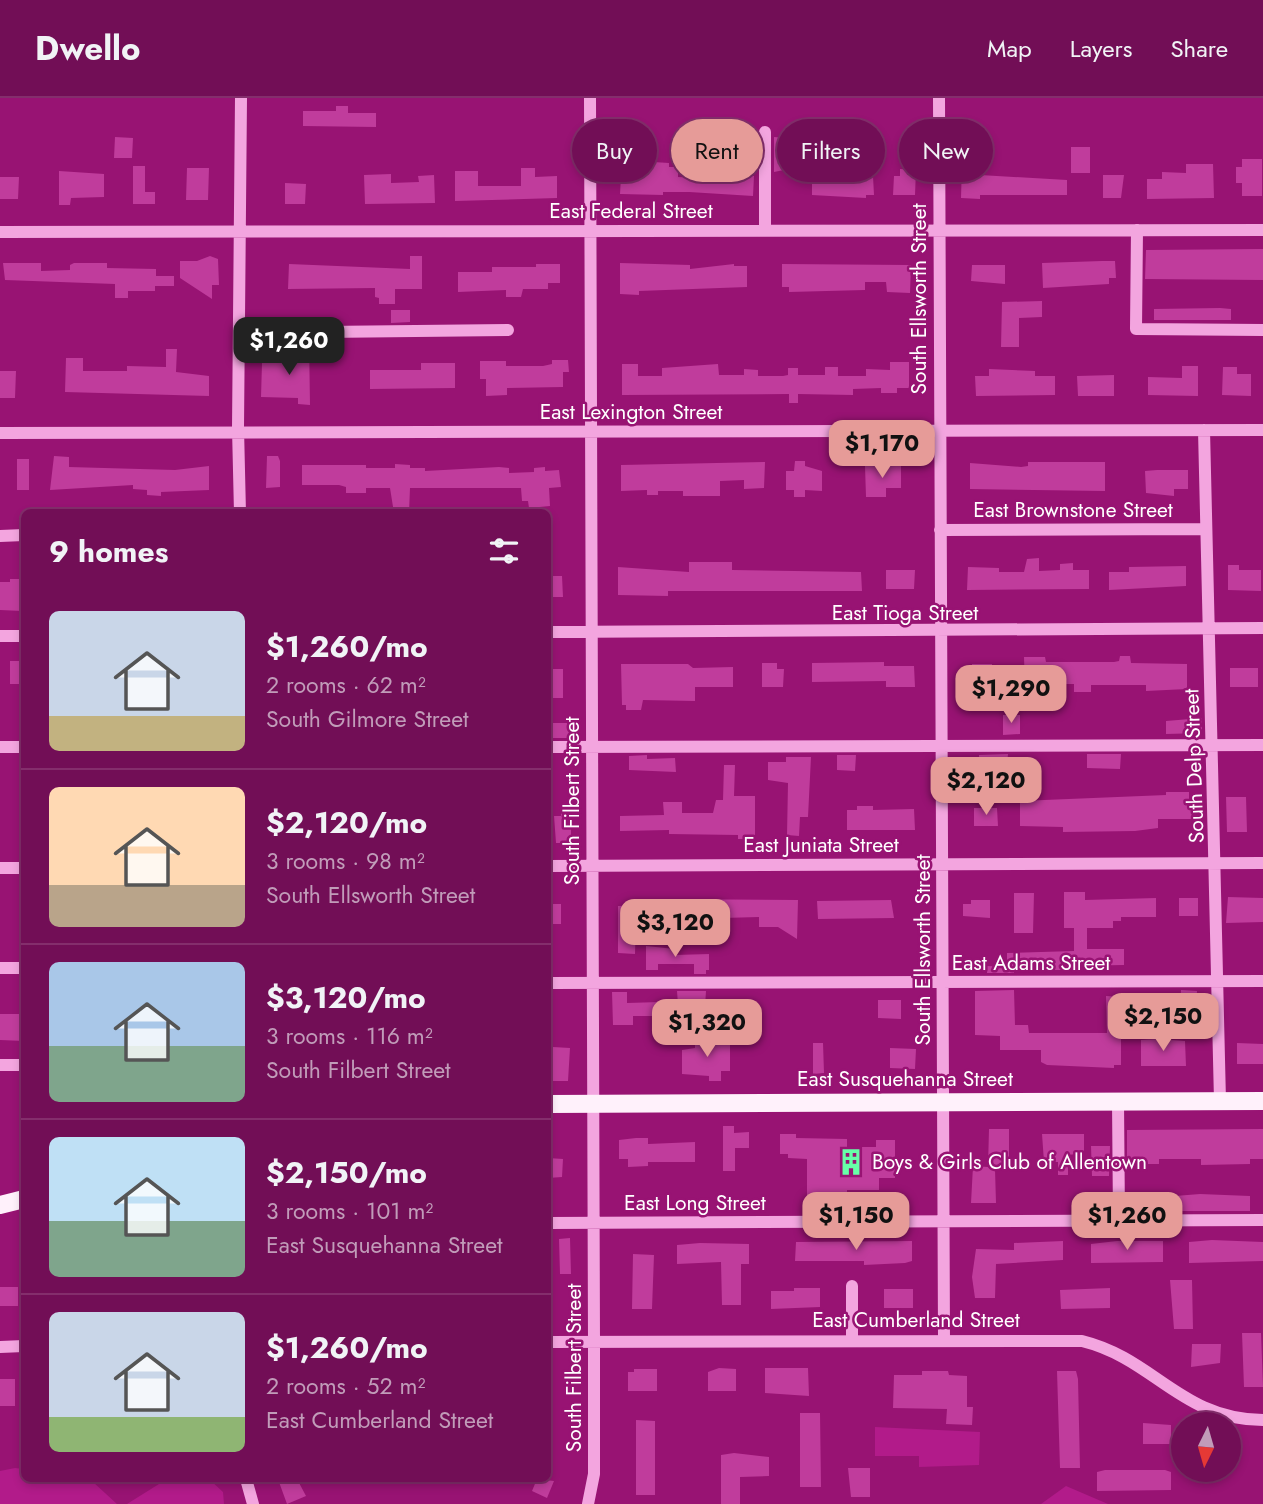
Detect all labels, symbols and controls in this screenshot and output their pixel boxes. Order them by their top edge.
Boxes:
text: Dwello [35,25,141,72]
text: Map [987,31,1032,66]
text: Layers [1070,31,1132,66]
text: Share [1170,31,1228,66]
chip: Buy [572,119,657,182]
chip: Rent [671,119,763,182]
chip: Filters [777,119,885,182]
chip: New [899,119,993,182]
street label: East Federal Street [549,196,713,226]
street label: South Ellsworth Street [904,203,934,395]
pin: $1,260 [232,317,346,377]
text: $1,260 [249,323,329,357]
street label: East Lexington Street [540,397,722,427]
pin: $1,170 [825,420,939,480]
text: $1,170 [845,426,919,460]
street label: East Brownstone Street [973,495,1173,525]
text: 9 homes [49,530,168,573]
icon: filters [485,532,523,570]
street label: East Tioga Street [832,598,978,628]
text: $1,260/mo [266,625,428,668]
icon: home [105,639,189,723]
pin: $1,290 [954,666,1068,725]
text: 2 rooms · 62 m² [266,668,426,702]
text: $1,290 [971,671,1051,705]
street label: South Delp Street [1176,688,1212,844]
text: South Gilmore Street [266,702,469,736]
street label: South Filbert Street [557,717,587,885]
pin: $2,120 [929,758,1043,817]
text: $2,120 [947,763,1025,797]
text: $2,120/mo [266,801,427,844]
icon: home [105,815,189,899]
street label: East Juniata Street [743,830,899,860]
text: 3 rooms · 98 m² [266,844,425,878]
street label: South Ellsworth Street [908,854,938,1046]
text: South Ellsworth Street [266,878,475,912]
pin: $3,120 [618,900,732,959]
text: $3,120 [636,905,714,939]
street label: East Adams Street [952,948,1110,978]
text: $3,120/mo [266,976,426,1019]
icon: home [105,990,189,1074]
pin: $2,150 [1106,993,1220,1053]
text: $2,150 [1124,999,1202,1033]
pin: $1,320 [650,1000,764,1059]
text: $1,320 [668,1005,746,1039]
text: 3 rooms · 116 m² [266,1019,433,1053]
text: South Filbert Street [266,1053,451,1087]
street label: East Susquehanna Street [797,1064,1013,1094]
building icon: Boys & Girls Club of Allentown [836,1147,866,1177]
place label: Boys & Girls Club of Allentown [872,1147,1147,1177]
text: $2,150/mo [266,1151,427,1194]
icon: home [105,1165,189,1249]
street label: East Long Street [624,1188,766,1218]
pin: $1,150 [799,1192,913,1252]
pin: $1,260 [1070,1192,1184,1252]
text: 3 rooms · 101 m² [266,1194,433,1228]
text: $1,150 [818,1198,894,1232]
text: $1,260 [1087,1198,1167,1232]
text: East Susquehanna Street [266,1228,503,1262]
street label: South Filbert Street [559,1284,589,1452]
street label: East Cumberland Street [812,1305,1020,1335]
text: $1,260/mo [266,1326,428,1369]
icon: home [105,1340,189,1424]
text: 2 rooms · 52 m² [266,1369,425,1403]
text: East Cumberland Street [266,1403,493,1437]
north arrow [1171,1412,1241,1482]
map controls [1171,1412,1241,1482]

